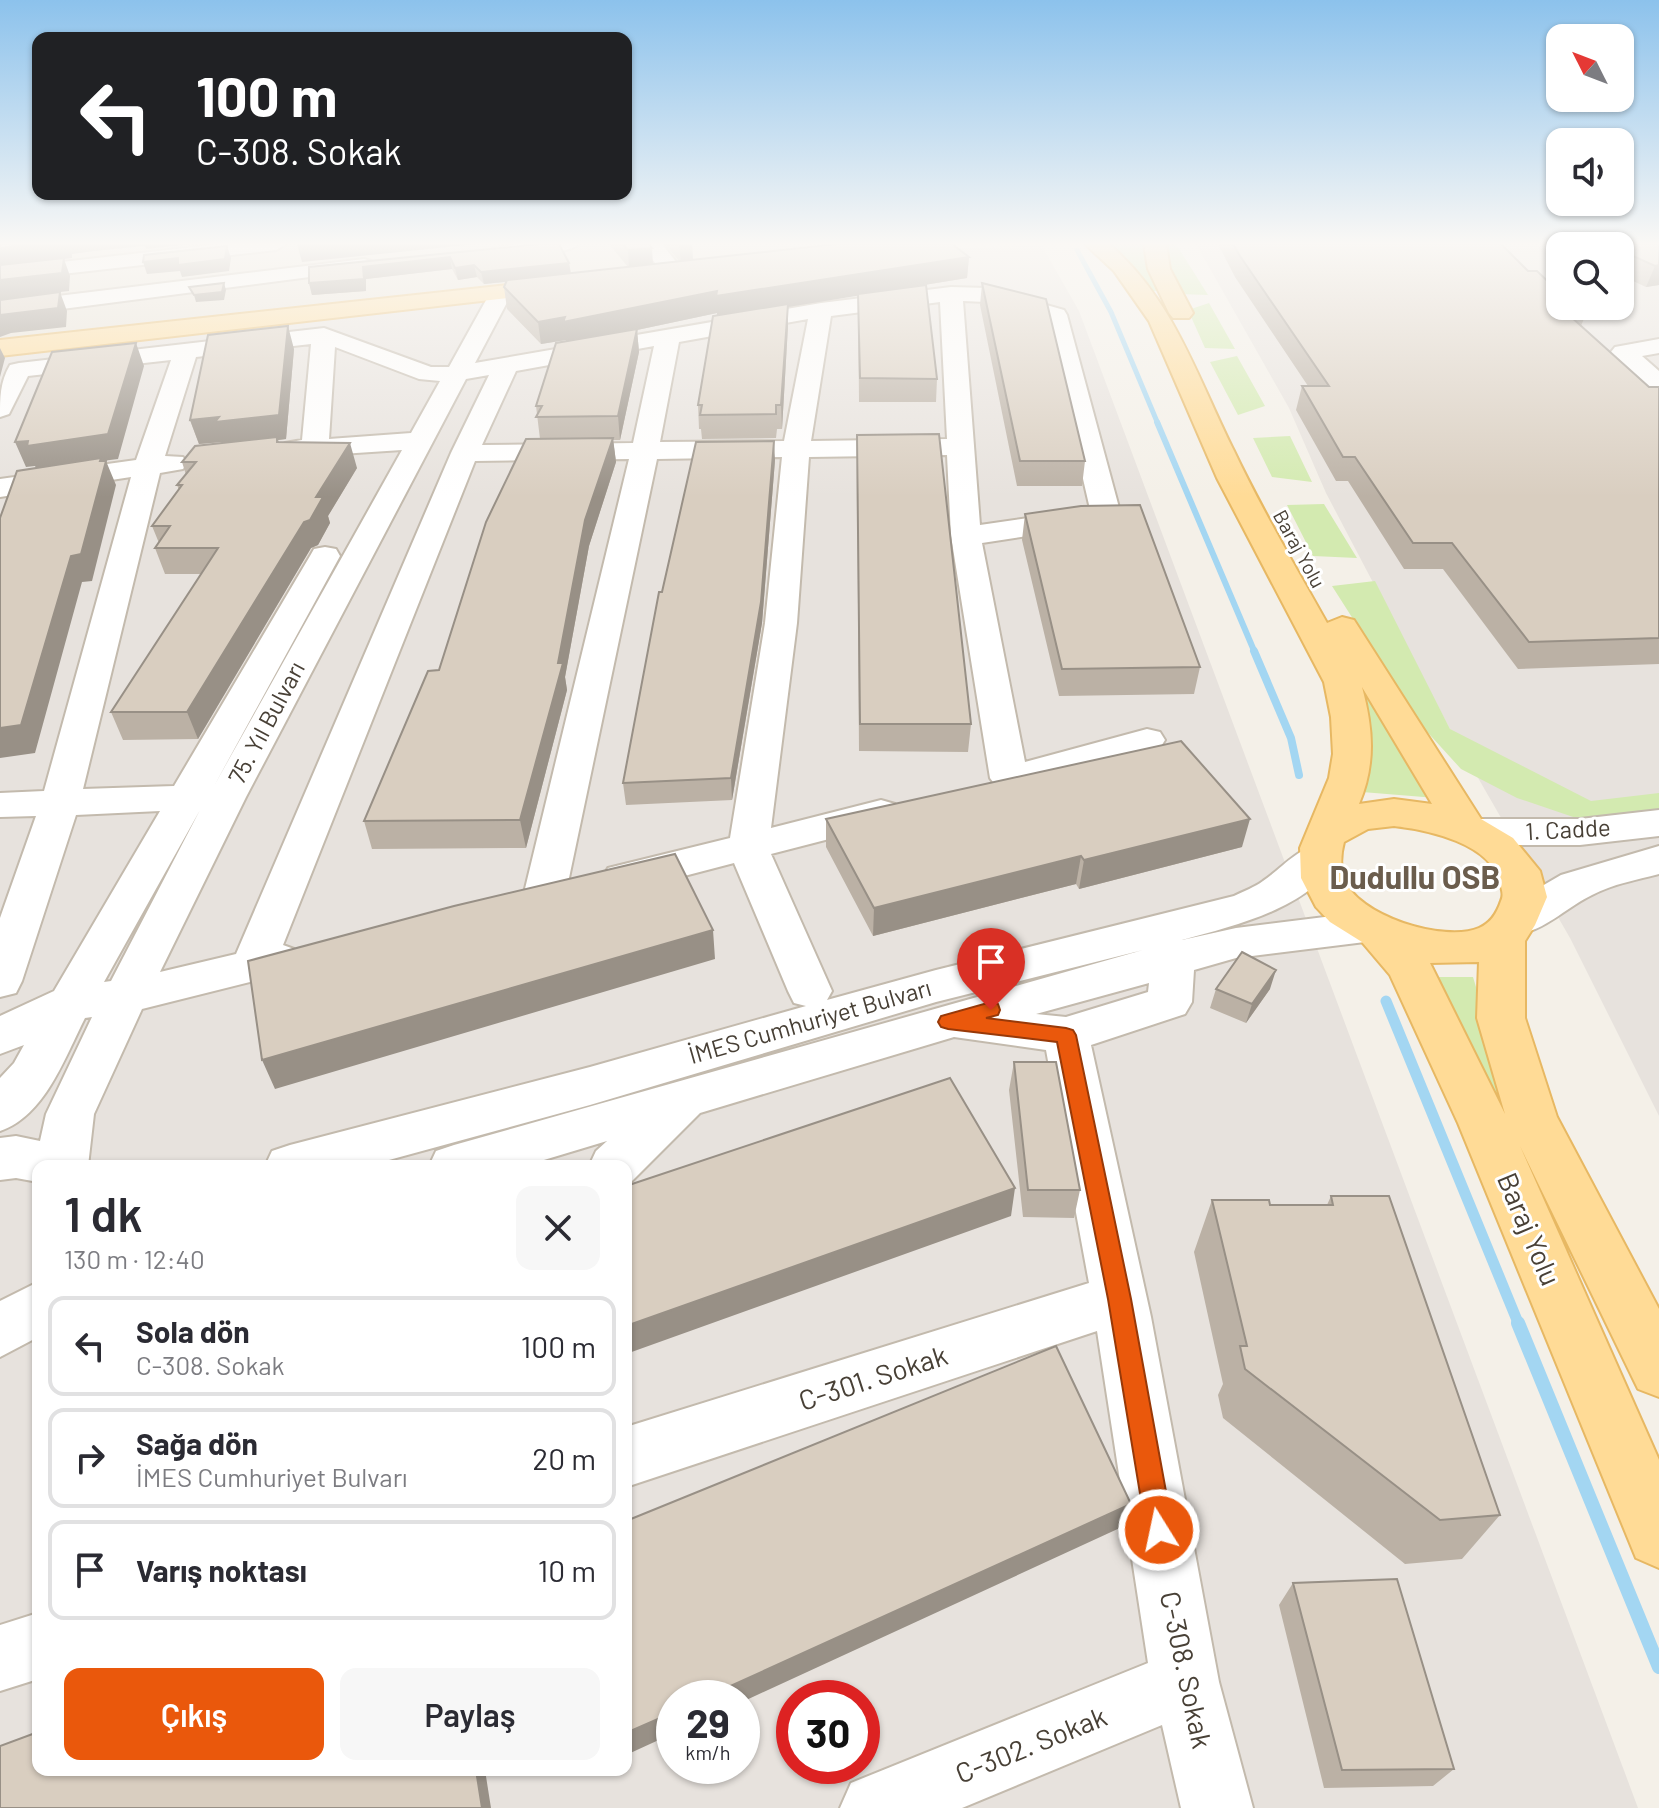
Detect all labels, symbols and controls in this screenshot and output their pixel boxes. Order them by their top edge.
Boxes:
north arrow [1546,24,1634,112]
map controls [1546,24,1634,320]
text: 100 m [196,61,338,128]
icon: left [64,64,168,168]
button: sound [1546,128,1634,216]
text: C-308. Sokak [196,129,402,172]
button: search [1546,232,1634,320]
street label: Baraj Yolu [1269,505,1331,592]
street label: 75. Yıl Bulvarı [221,656,310,788]
street label: 1. Cadde [1524,812,1611,845]
district label: Dudullu OSB [1330,857,1500,895]
pin [957,928,1025,1010]
icon: arrive [969,940,1013,984]
street label: İMES Cumhuriyet Bulvarı [685,972,934,1069]
street label: Baraj Yolu [1491,1167,1569,1290]
text: 1 dk [64,1184,142,1242]
button: close [516,1186,600,1270]
text: 130 m · 12:40 [64,1243,205,1274]
text: Sola dön [136,1313,250,1349]
icon: left [68,1324,112,1368]
text: 100 m [521,1328,596,1364]
street label: C-301. Sokak [794,1337,951,1417]
text: C-308. Sokak [136,1349,285,1380]
text: Sağa dön [136,1425,258,1461]
icon: right [68,1436,112,1480]
text: 20 m [532,1440,596,1476]
text: İMES Cumhuriyet Bulvarı [136,1461,408,1492]
position arrow [1117,1488,1201,1572]
icon: arrive [68,1548,112,1592]
text: Varış noktası [136,1552,307,1588]
text: 10 m [538,1552,596,1588]
street label: C-308. Sokak [1154,1588,1220,1752]
button: Çıkış [64,1668,324,1760]
button: Paylaş [340,1668,600,1760]
speed limit sign: 30 [776,1680,880,1784]
text: 29 [686,1698,730,1746]
street label: C-302. Sokak [950,1698,1111,1790]
text: km/h [685,1740,731,1764]

